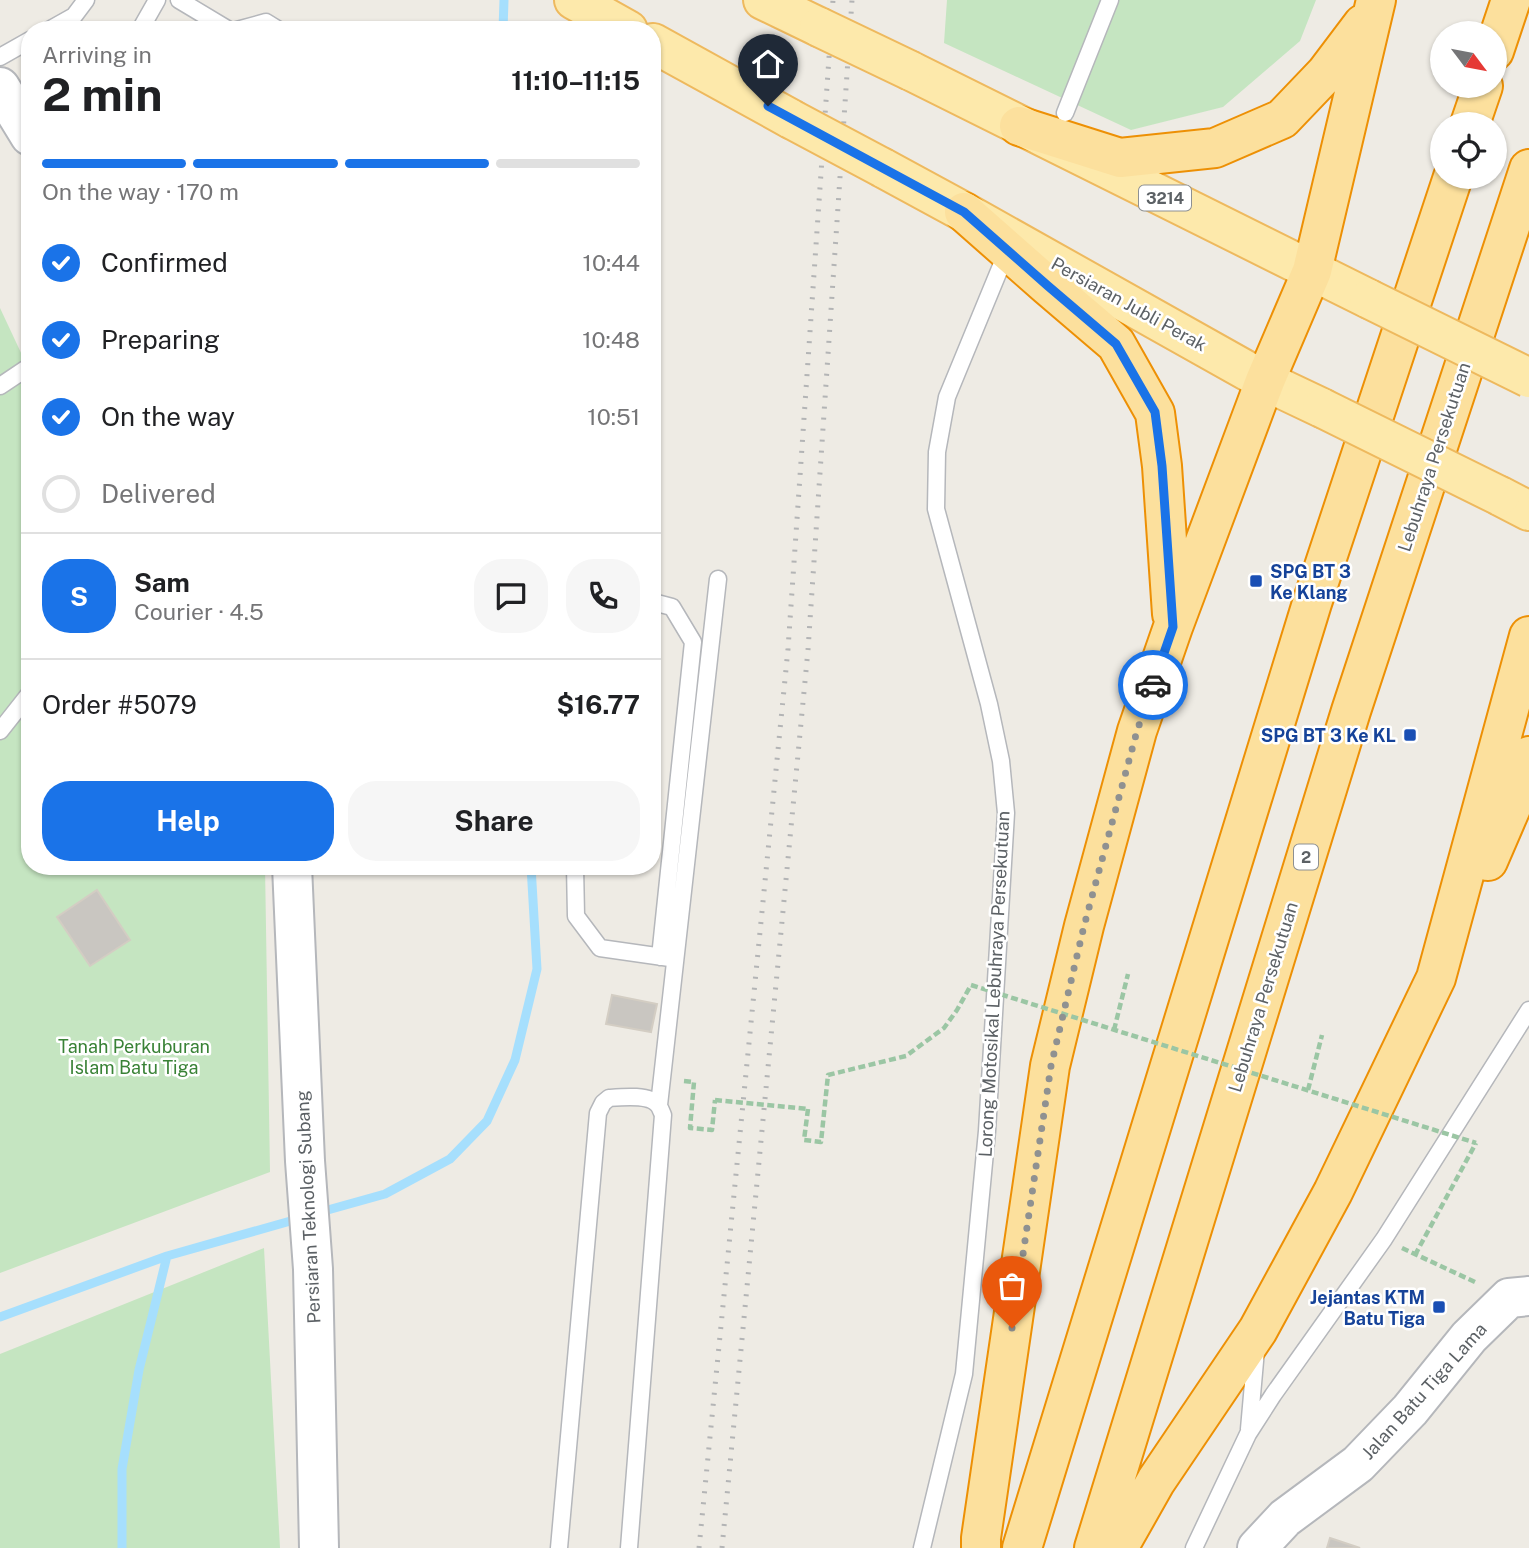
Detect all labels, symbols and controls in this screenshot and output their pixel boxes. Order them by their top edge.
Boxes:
north arrow [1430,21,1507,98]
map controls [1430,21,1507,189]
pin [738,34,798,106]
text: Arriving in [42,41,152,68]
icon: home [749,45,787,83]
text: 11:10–11:15 [511,65,640,96]
text: 2 min [42,67,162,121]
button: locate [1430,112,1507,189]
text: On the way · 170 m [42,178,239,205]
road number: 3214 [1139,186,1191,210]
icon: check [42,244,80,282]
text: Confirmed [101,247,228,278]
text: 10:44 [583,249,640,276]
street label: Persiaran Jubli Perak [1048,253,1210,355]
icon: check [42,321,80,359]
text: Preparing [101,324,220,355]
text: 10:48 [582,326,640,353]
street label: Lebuhraya Persekutuan [1393,360,1475,554]
icon: check [42,398,80,436]
text: On the way [101,401,235,432]
text: 10:51 [587,403,640,430]
text: Delivered [101,478,216,509]
button: chat [474,559,548,633]
button: phone [566,559,640,633]
place label: SPG BT 3 Ke Klang [1270,561,1351,603]
text: Sam [134,567,190,598]
marker: SPG BT 3 Ke Klang [1248,573,1264,589]
text: S [70,581,88,612]
text: Courier · 4.5 [134,598,264,625]
courier [1118,650,1188,720]
icon: car [1134,666,1172,704]
text: Order #5079 [42,689,197,720]
text: $16.77 [556,689,640,720]
place label: SPG BT 3 Ke KL [1261,725,1396,746]
marker: SPG BT 3 Ke KL [1402,727,1418,743]
button: Help [42,781,334,861]
button: Share [348,781,640,861]
street label: Lorong Motosikal Lebuhraya Persekutuan [974,810,1014,1158]
road number: 2 [1294,844,1318,870]
street label: Lebuhraya Persekutuan [1224,899,1302,1095]
park label: Tanah Perkuburan Islam Batu Tiga [58,1036,210,1078]
street label: Persiaran Teknologi Subang [291,1090,325,1324]
pin [982,1256,1042,1328]
icon: bag [993,1267,1031,1305]
place label: Jejantas KTM Batu Tiga [1310,1287,1425,1329]
marker: Jejantas KTM Batu Tiga [1431,1299,1447,1315]
street label: Jalan Batu Tiga Lama [1357,1318,1491,1464]

